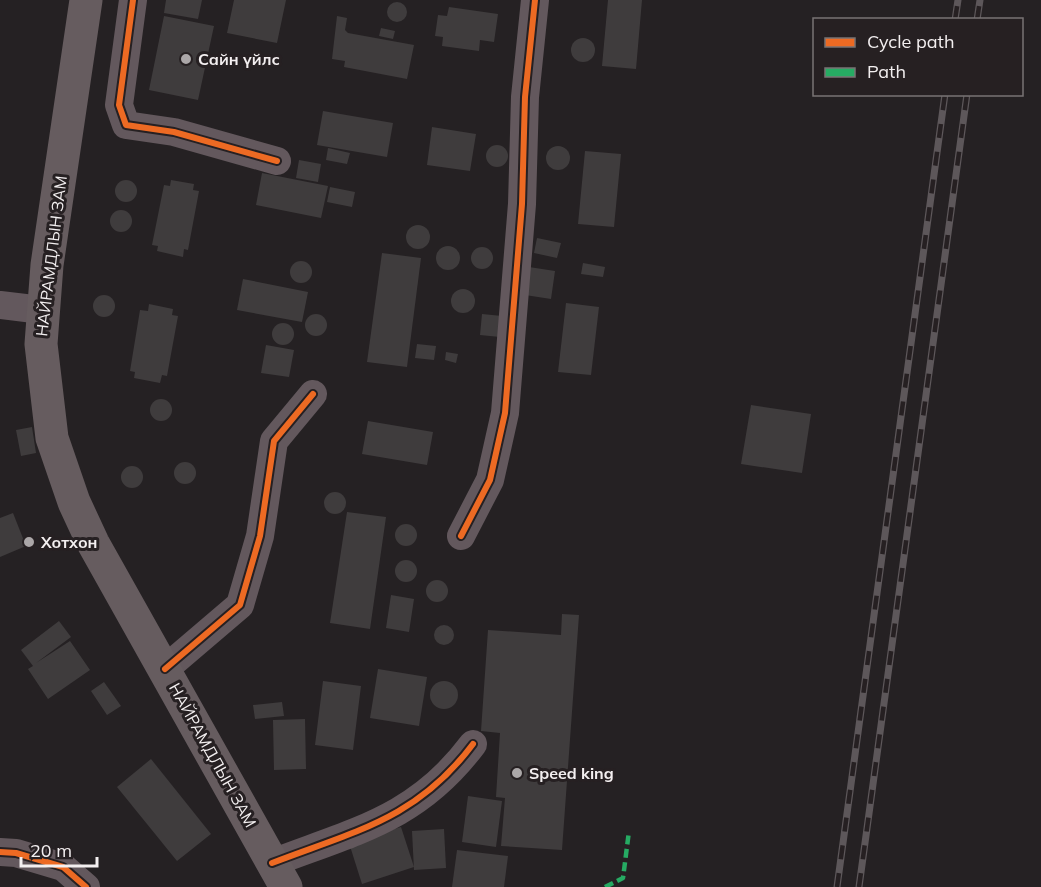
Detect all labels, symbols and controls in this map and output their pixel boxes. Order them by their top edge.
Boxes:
legend [813,18,1023,96]
text: Cycle path [867,30,954,53]
place label: Сайн үйлс [198,49,280,69]
marker: Сайн үйлс [179,52,193,66]
text: Path [867,60,906,83]
street label: НАЙРАМДЛЫН ЗАМ [31,174,71,338]
place label: Хотхон [40,532,97,552]
marker: Хотхон [22,535,36,549]
street label: НАЙРАМДЛЫН ЗАМ [165,679,261,831]
place label: Speed king [529,763,614,783]
marker: Speed king [510,766,524,780]
scale bar [21,830,98,868]
text: 20 m [30,839,72,862]

